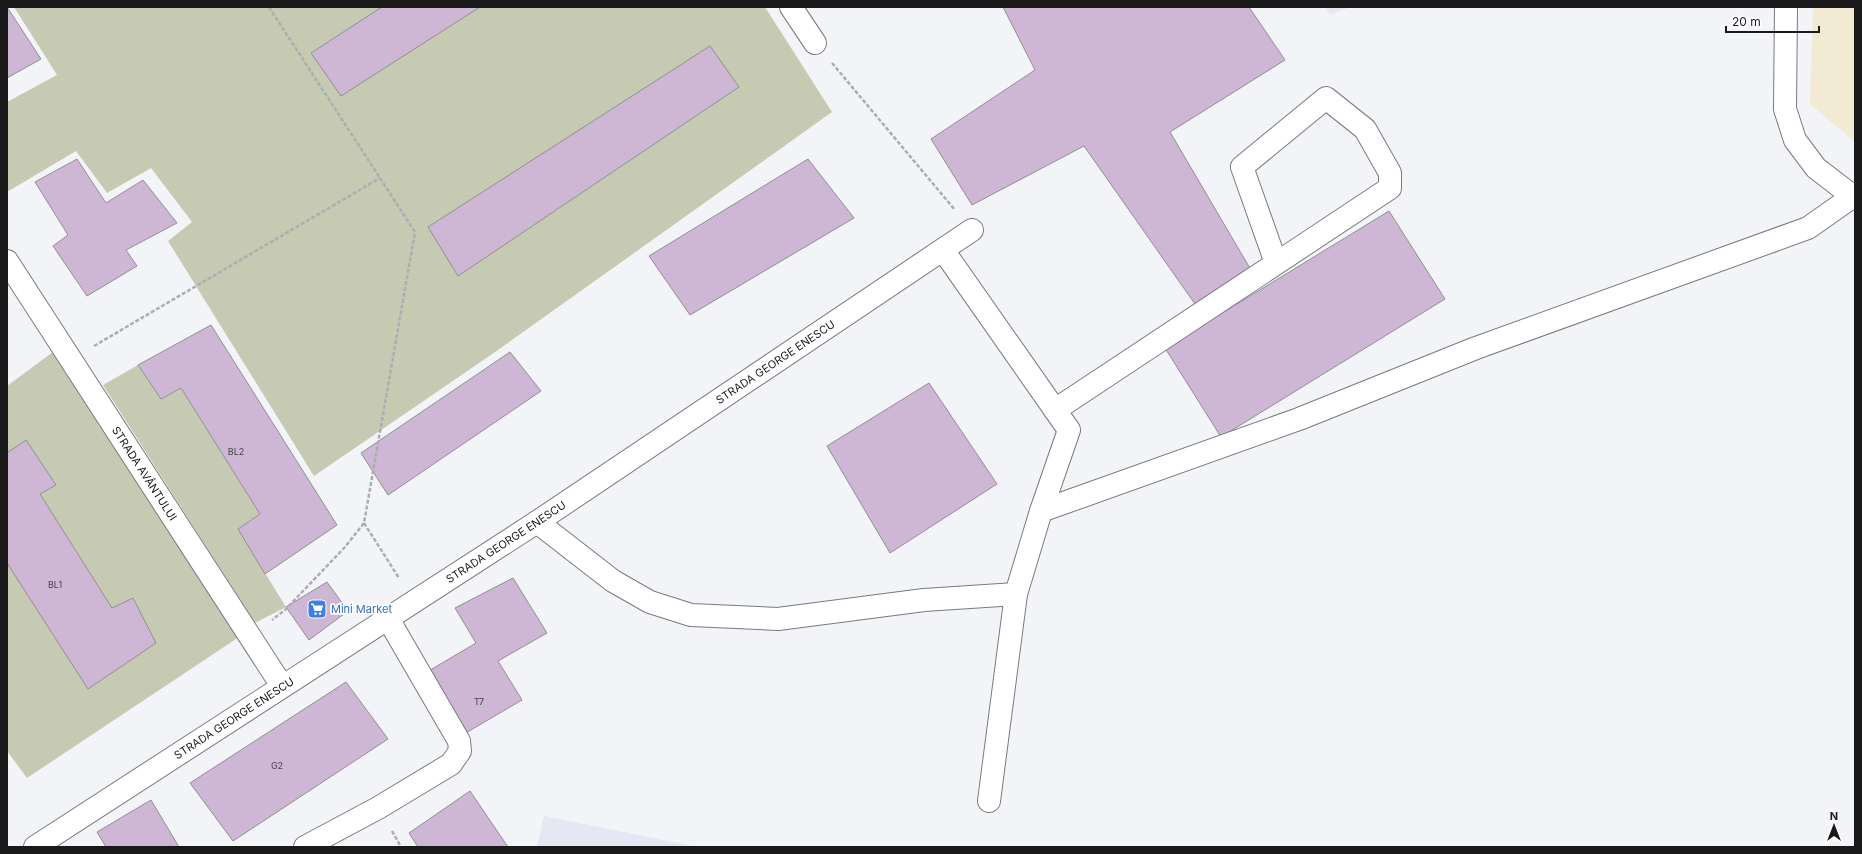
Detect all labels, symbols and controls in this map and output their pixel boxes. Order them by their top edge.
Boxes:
scale bar [1726,8,1819,34]
text: 20 m [1732,14,1761,29]
street label: STRADA GEORGE ENESCU [713,317,837,407]
street label: STRADA AVÂNTULUI [109,424,180,523]
house number: BL2 [228,446,244,457]
street label: STRADA GEORGE ENESCU [443,498,568,586]
house number: BL1 [48,579,62,590]
supermarket icon: Mini Market [306,598,328,620]
place label: Mini Market [331,602,392,616]
street label: STRADA GEORGE ENESCU [171,674,297,762]
house number: T7 [474,696,484,707]
house number: G2 [271,760,283,771]
north arrow [1814,806,1854,846]
text: N [1830,809,1838,823]

